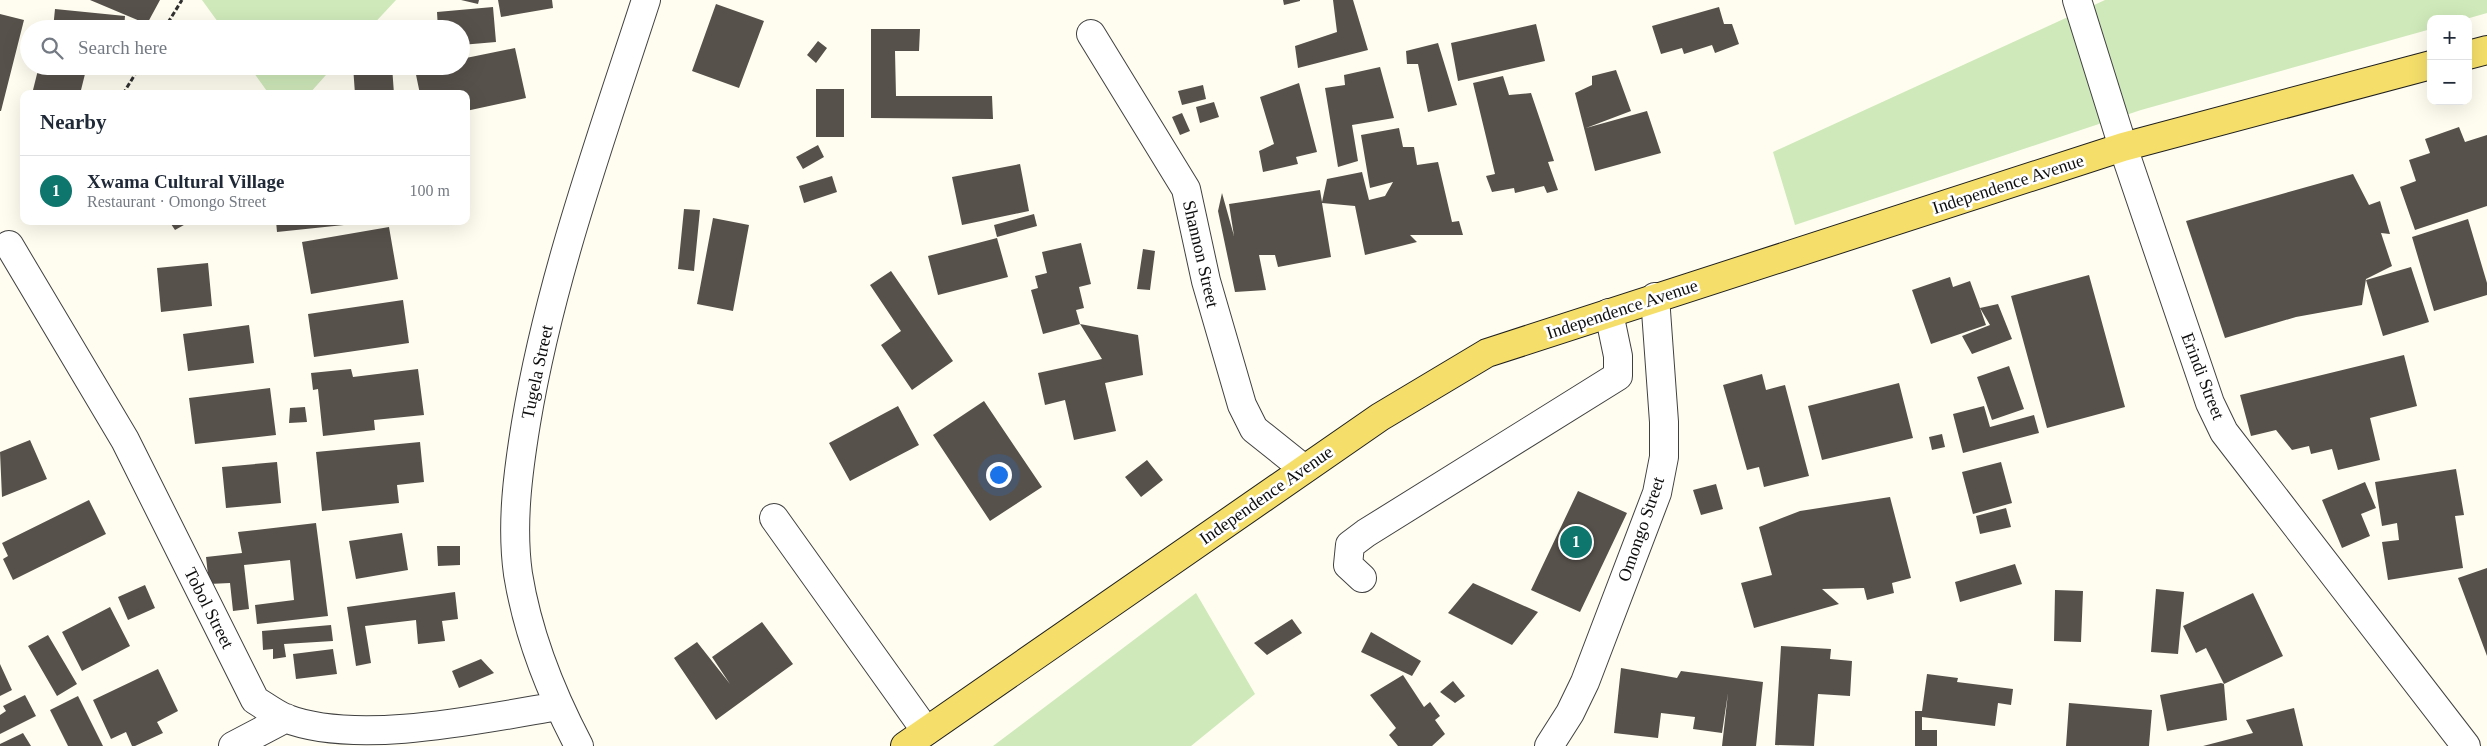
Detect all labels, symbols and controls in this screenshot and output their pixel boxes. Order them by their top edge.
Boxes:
map controls [2427,15,2472,105]
button: + [2427,15,2472,60]
search box [20,20,470,75]
icon: search [38,34,66,62]
text: Search here [78,37,167,58]
button: − [2427,60,2472,105]
text: Nearby [40,110,107,134]
street label: Independence Avenue [1930,150,2086,218]
text: Xwama Cultural Village [87,171,284,192]
text: 1 [52,182,60,199]
text: 100 m [410,182,450,199]
text: Restaurant · Omongo Street [87,193,266,210]
street label: Shannon Street [1179,198,1223,310]
street label: Independence Avenue [1544,275,1700,343]
street label: Tugela Street [517,323,557,421]
street label: Erindi Street [2177,330,2229,422]
street label: Independence Avenue [1196,441,1336,549]
your location [986,462,1012,488]
street label: Omongo Street [1614,474,1668,584]
pin: 1 [1560,523,1592,561]
street label: Tobol Street [180,564,238,652]

